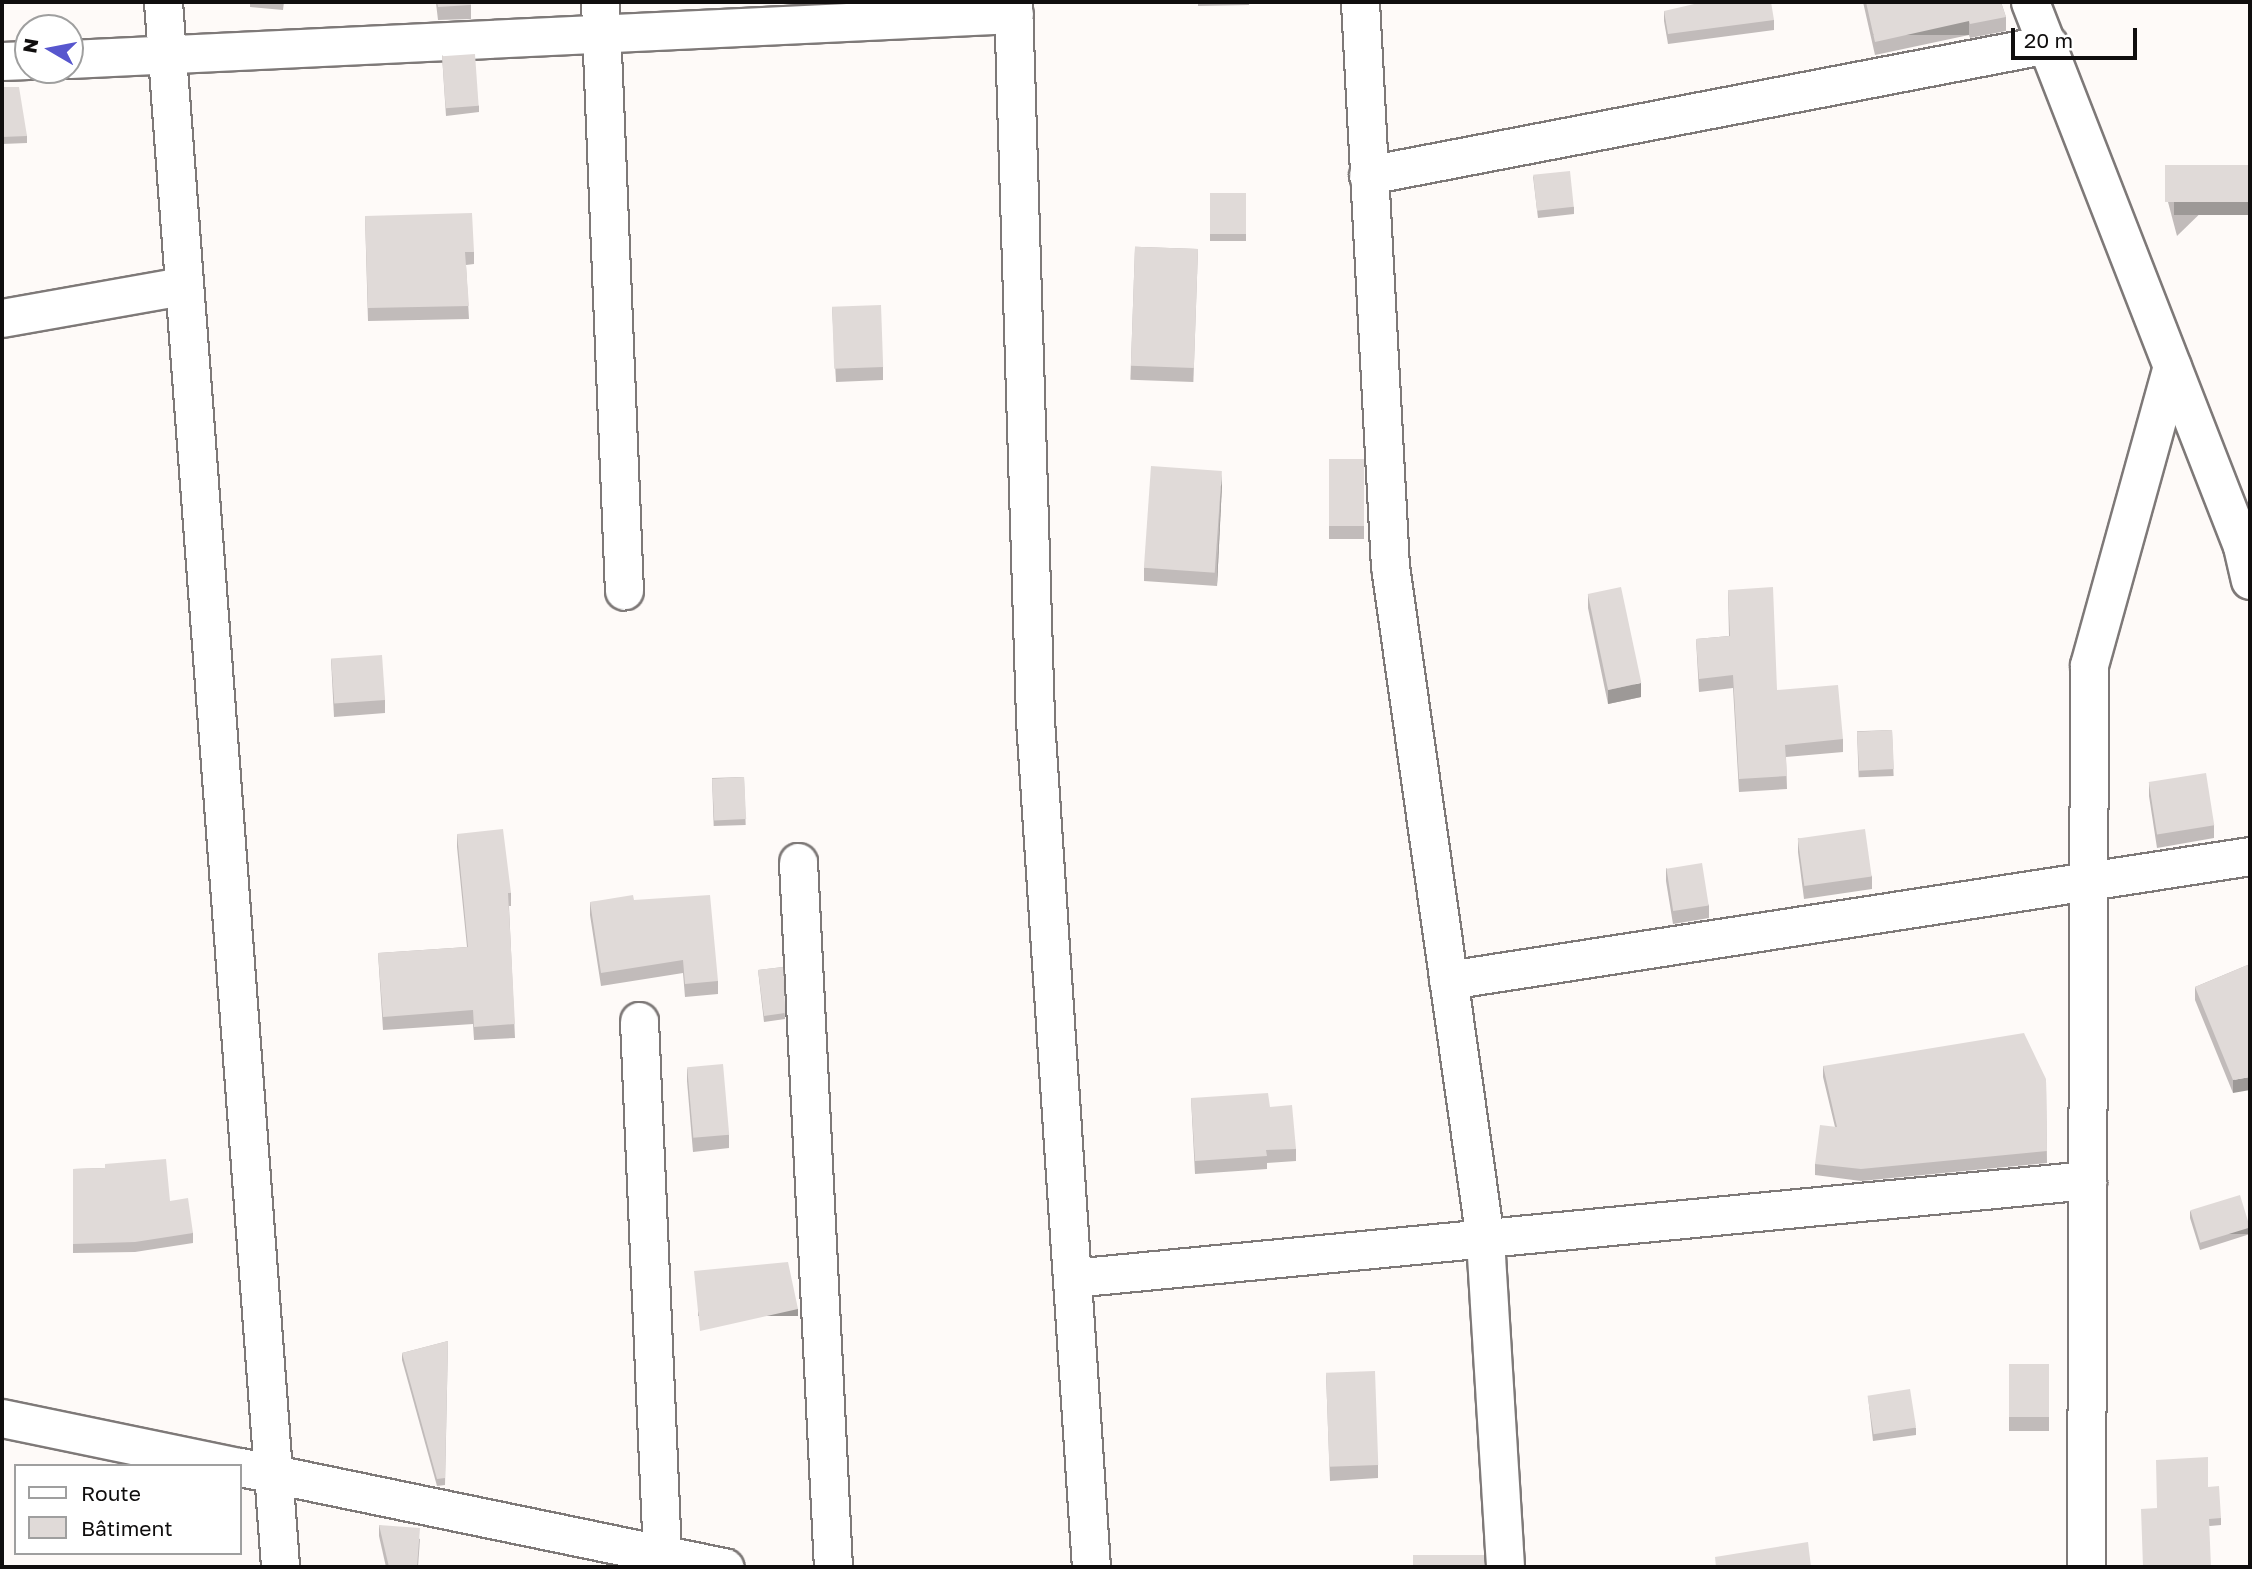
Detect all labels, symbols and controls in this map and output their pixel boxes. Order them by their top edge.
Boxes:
north arrow [14,14,84,84]
scale bar [2014,14,2140,58]
text: 20 m [2024,27,2073,53]
text: N [17,37,42,55]
legend [14,1464,242,1555]
text: Route [81,1480,141,1506]
text: Bâtiment [81,1515,173,1541]

